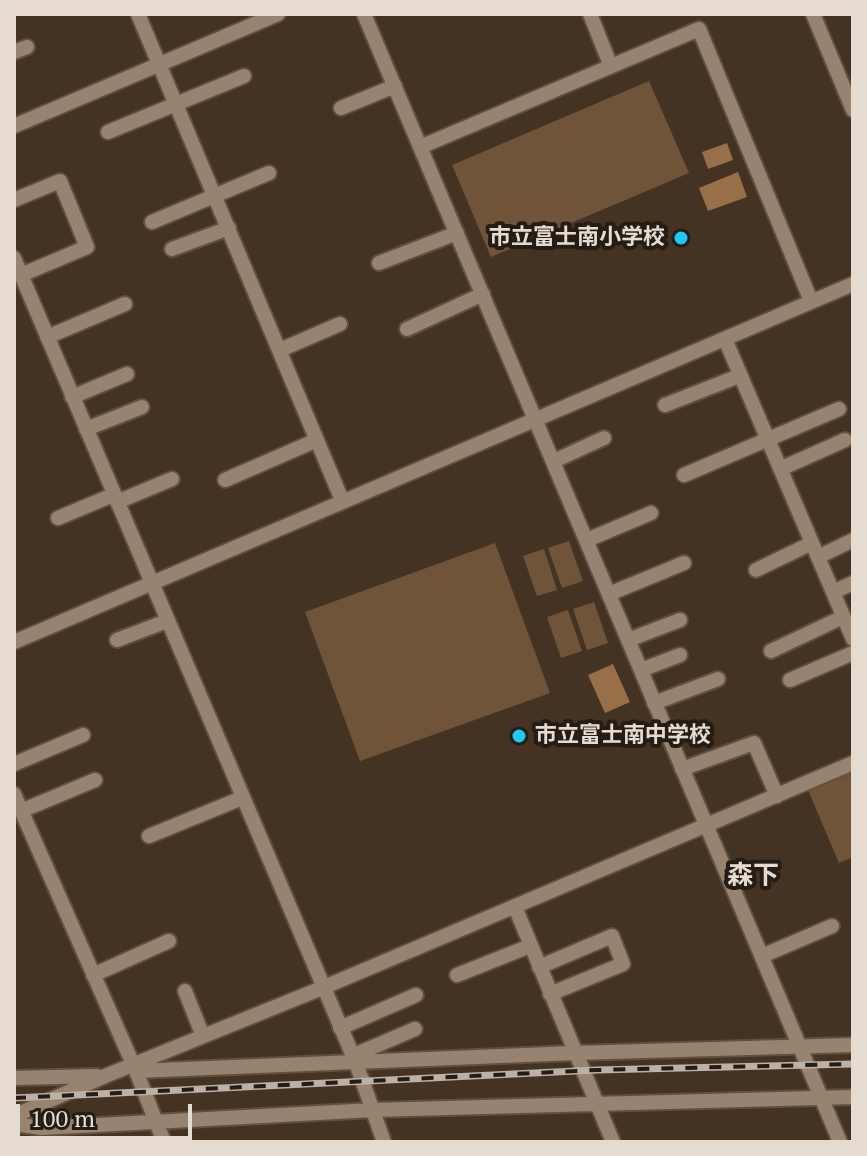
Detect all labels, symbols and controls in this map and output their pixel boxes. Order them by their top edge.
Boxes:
place label: 市立富士南小学校 [489,225,665,251]
marker: 市立富士南小学校 [672,229,690,247]
place label: 市立富士南中学校 [535,723,711,749]
marker: 市立富士南中学校 [510,727,528,745]
district label: 森下 [727,861,779,893]
scale bar [20,1088,196,1138]
text: 100 m [30,1102,95,1134]

